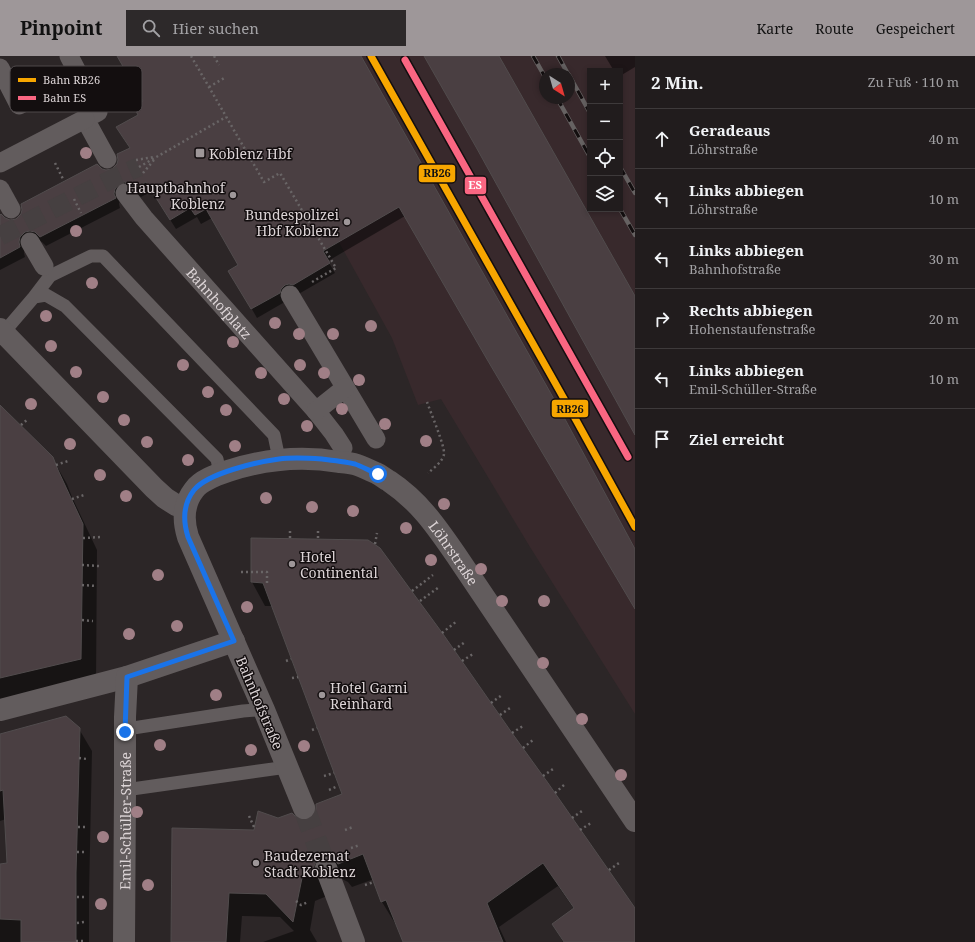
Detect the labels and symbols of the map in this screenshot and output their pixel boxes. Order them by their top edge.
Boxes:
legend [10,66,142,112]
north arrow [539,68,575,104]
text: Bahn RB26 [43,72,100,87]
text: Bahn ES [43,90,86,105]
place label: Koblenz Hbf [209,144,294,163]
marker: Koblenz Hbf [194,147,206,159]
line badge: RB26 [418,164,456,183]
text: RB26 [423,165,451,180]
line badge: ES [464,176,487,195]
text: ES [468,177,482,192]
place label: Hauptbahnhof Koblenz [127,178,227,213]
marker: Hauptbahnhof Koblenz [228,190,238,200]
place label: Bundespolizei Hbf Koblenz [245,205,340,240]
marker: Bundespolizei Hbf Koblenz [342,217,352,227]
street label: Bahnhofplatz [183,263,257,343]
line badge: RB26 [551,399,589,418]
text: RB26 [556,401,584,416]
route start [369,465,387,483]
street label: Löhrstraße [425,517,483,589]
place label: Hotel Continental [300,547,378,582]
marker: Hotel Continental [287,559,297,569]
street label: Bahnhofstraße [232,654,288,752]
place label: Hotel Garni Reinhard [330,678,408,713]
marker: Hotel Garni Reinhard [317,690,327,700]
route end [116,723,134,741]
street label: Emil-Schüller-Straße [115,752,135,890]
place label: Baudezernat Stadt Koblenz [264,846,356,881]
marker: Baudezernat Stadt Koblenz [251,858,261,868]

